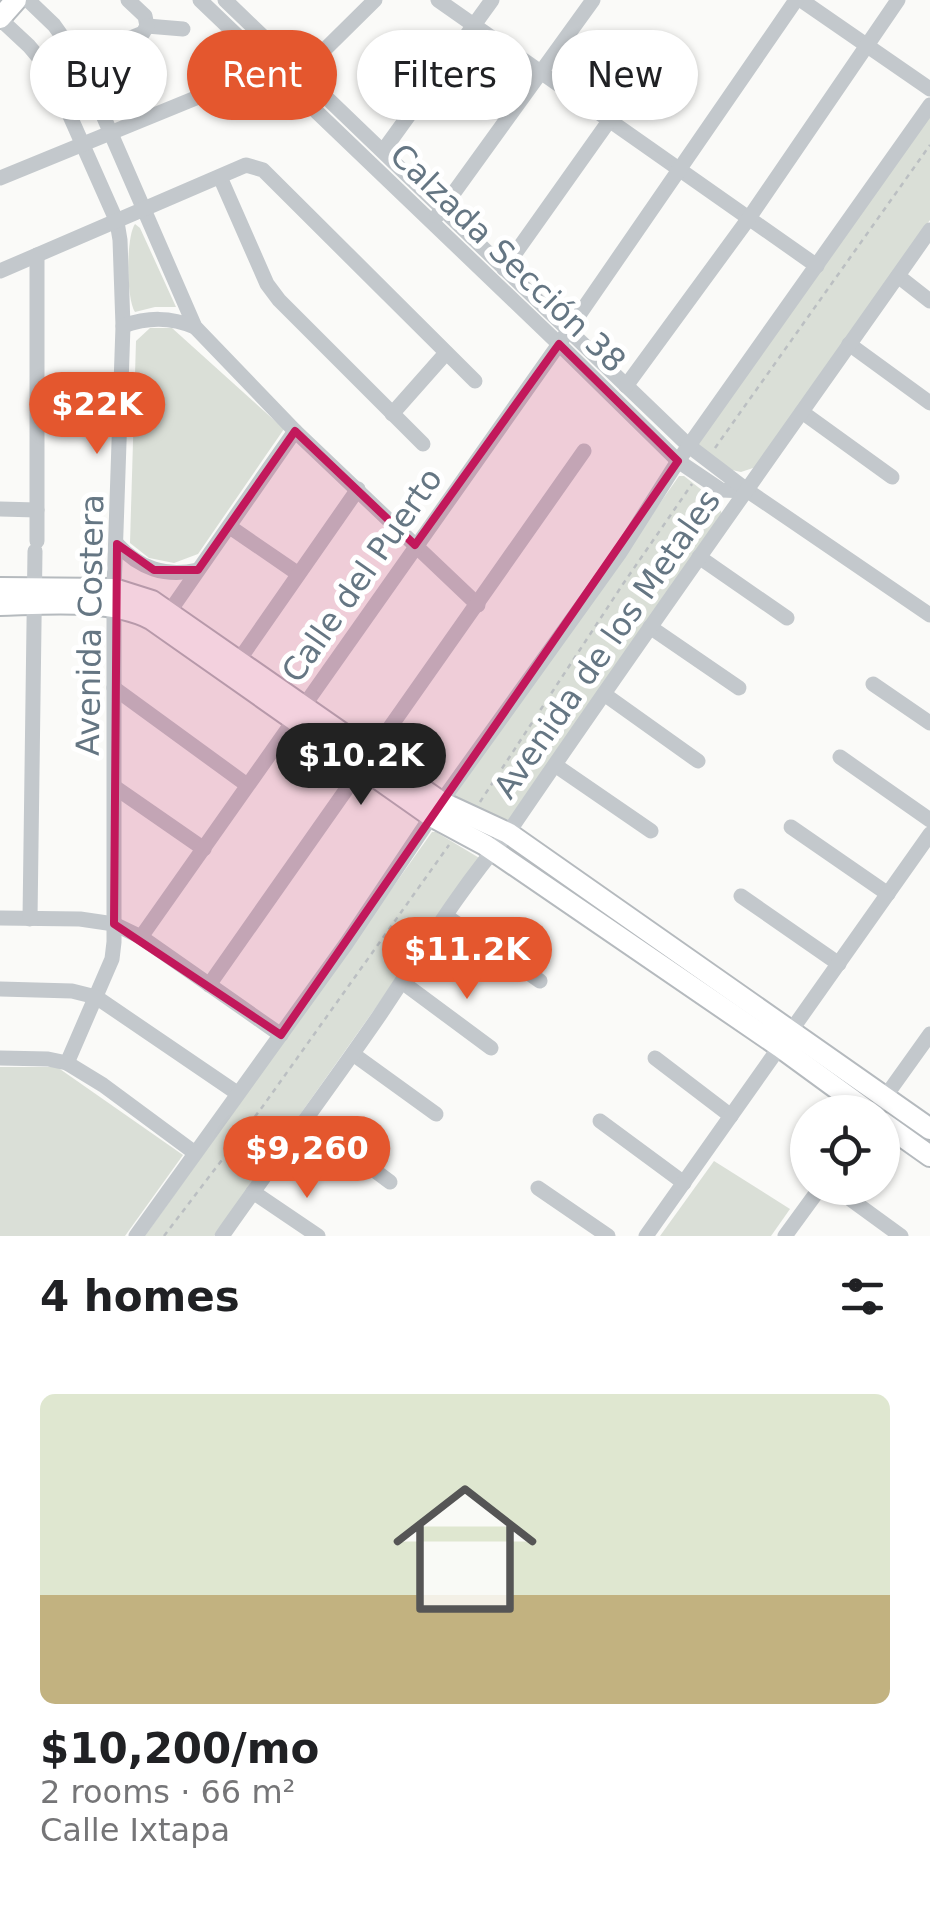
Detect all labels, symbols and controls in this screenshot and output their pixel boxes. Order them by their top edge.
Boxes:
chip: Buy [30,30,167,120]
chip: Rent [187,30,337,120]
chip: Filters [357,30,532,120]
chip: New [552,30,698,120]
street label: Calzada Sección 38 [383,136,633,380]
pin: $22K [38,372,156,457]
text: $22K [51,385,143,423]
street label: Calle del Puerto [274,461,450,689]
street label: Avenida de los Metales [486,482,728,806]
street label: Avenida Costera [69,494,111,756]
pin: $10.2K [280,723,442,808]
text: $10.2K [298,736,424,774]
pin: $11.2K [386,917,548,1002]
text: $11.2K [404,930,530,968]
map controls [790,1095,900,1205]
button: locate [790,1095,900,1205]
pin: $9,260 [226,1116,388,1201]
text: $9,260 [245,1129,369,1167]
icon: filters [835,1269,890,1324]
text: 4 homes [40,1272,240,1321]
icon: home [375,1459,555,1639]
text: $10,200/mo [40,1724,319,1773]
text: 2 rooms · 66 m² [40,1773,295,1811]
text: Calle Ixtapa [40,1811,230,1849]

